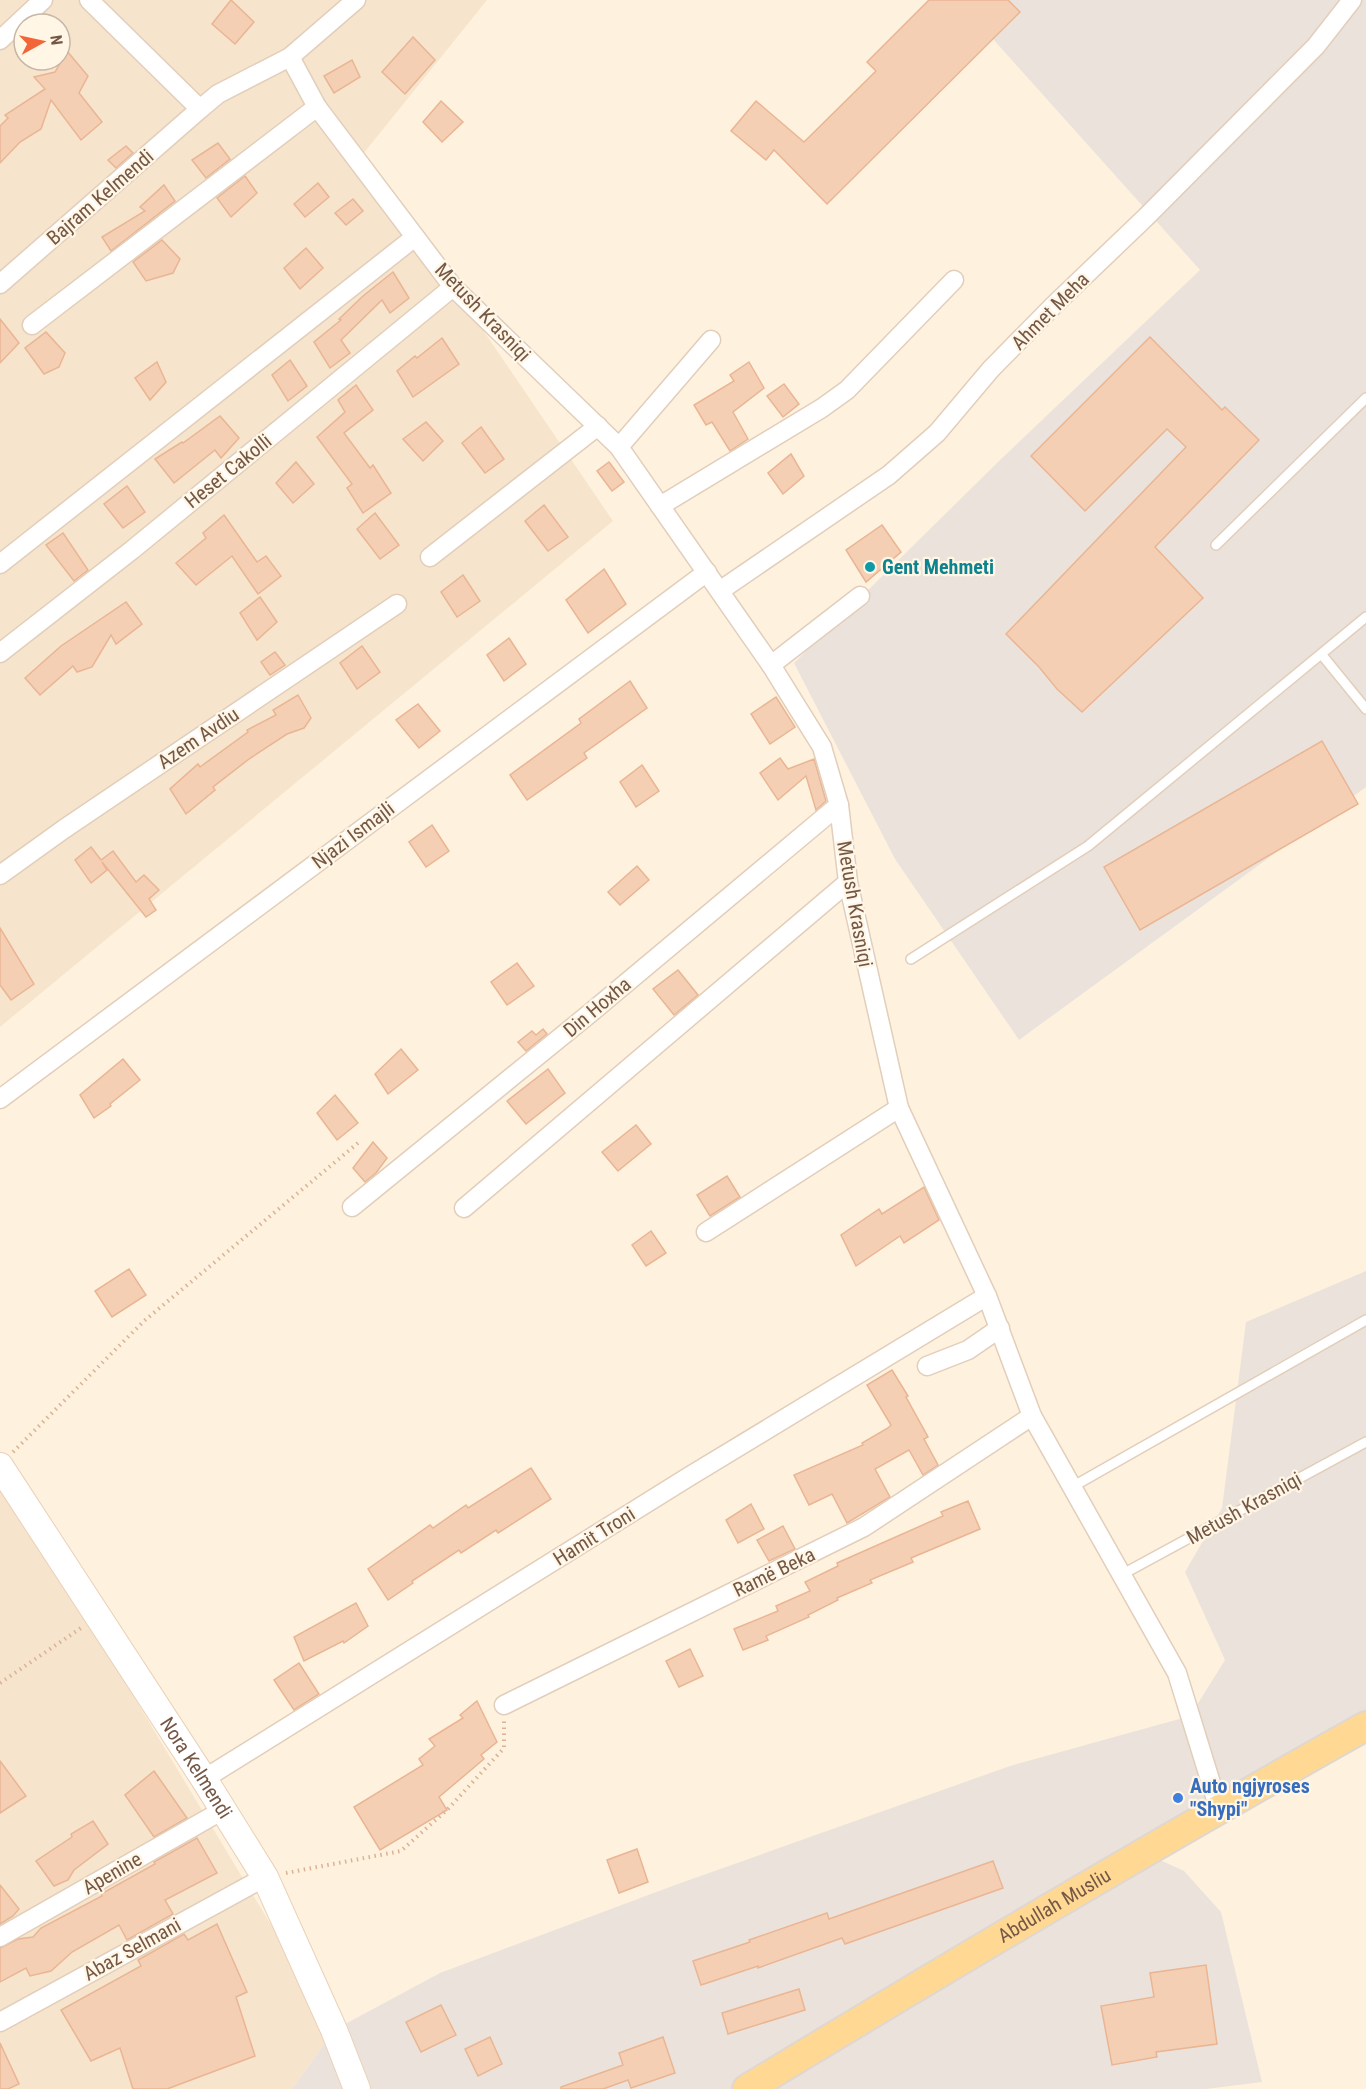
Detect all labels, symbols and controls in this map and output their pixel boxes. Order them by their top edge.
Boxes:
north arrow [12,12,72,72]
text: N [46,34,66,46]
street label: Bajram Kelmendi [42,144,158,250]
street label: Metush Krasniqi [430,258,536,366]
street label: Ahmet Meha [1006,267,1094,355]
street label: Heset Cakolli [180,429,276,513]
place label: Gent Mehmeti [882,555,994,579]
marker: Gent Mehmeti [863,560,877,574]
street label: Azem Avdiu [153,702,243,774]
street label: Njazi Ismajli [307,796,399,874]
street label: Metush Krasniqi [832,839,878,969]
street label: Din Hoxha [558,972,636,1042]
street label: Metush Krasniqi [1182,1467,1306,1549]
street label: Hamit Troni [549,1502,639,1570]
street label: Ramë Beka [729,1542,819,1602]
street label: Nora Kelmendi [155,1713,238,1823]
place label: Auto ngjyroses "Shypi" [1190,1774,1310,1821]
marker: Auto ngjyroses "Shypi" [1171,1791,1185,1805]
street label: Apenine [78,1847,146,1899]
street label: Abdullah Musliu [993,1863,1115,1948]
street label: Abaz Selmani [79,1912,185,1986]

